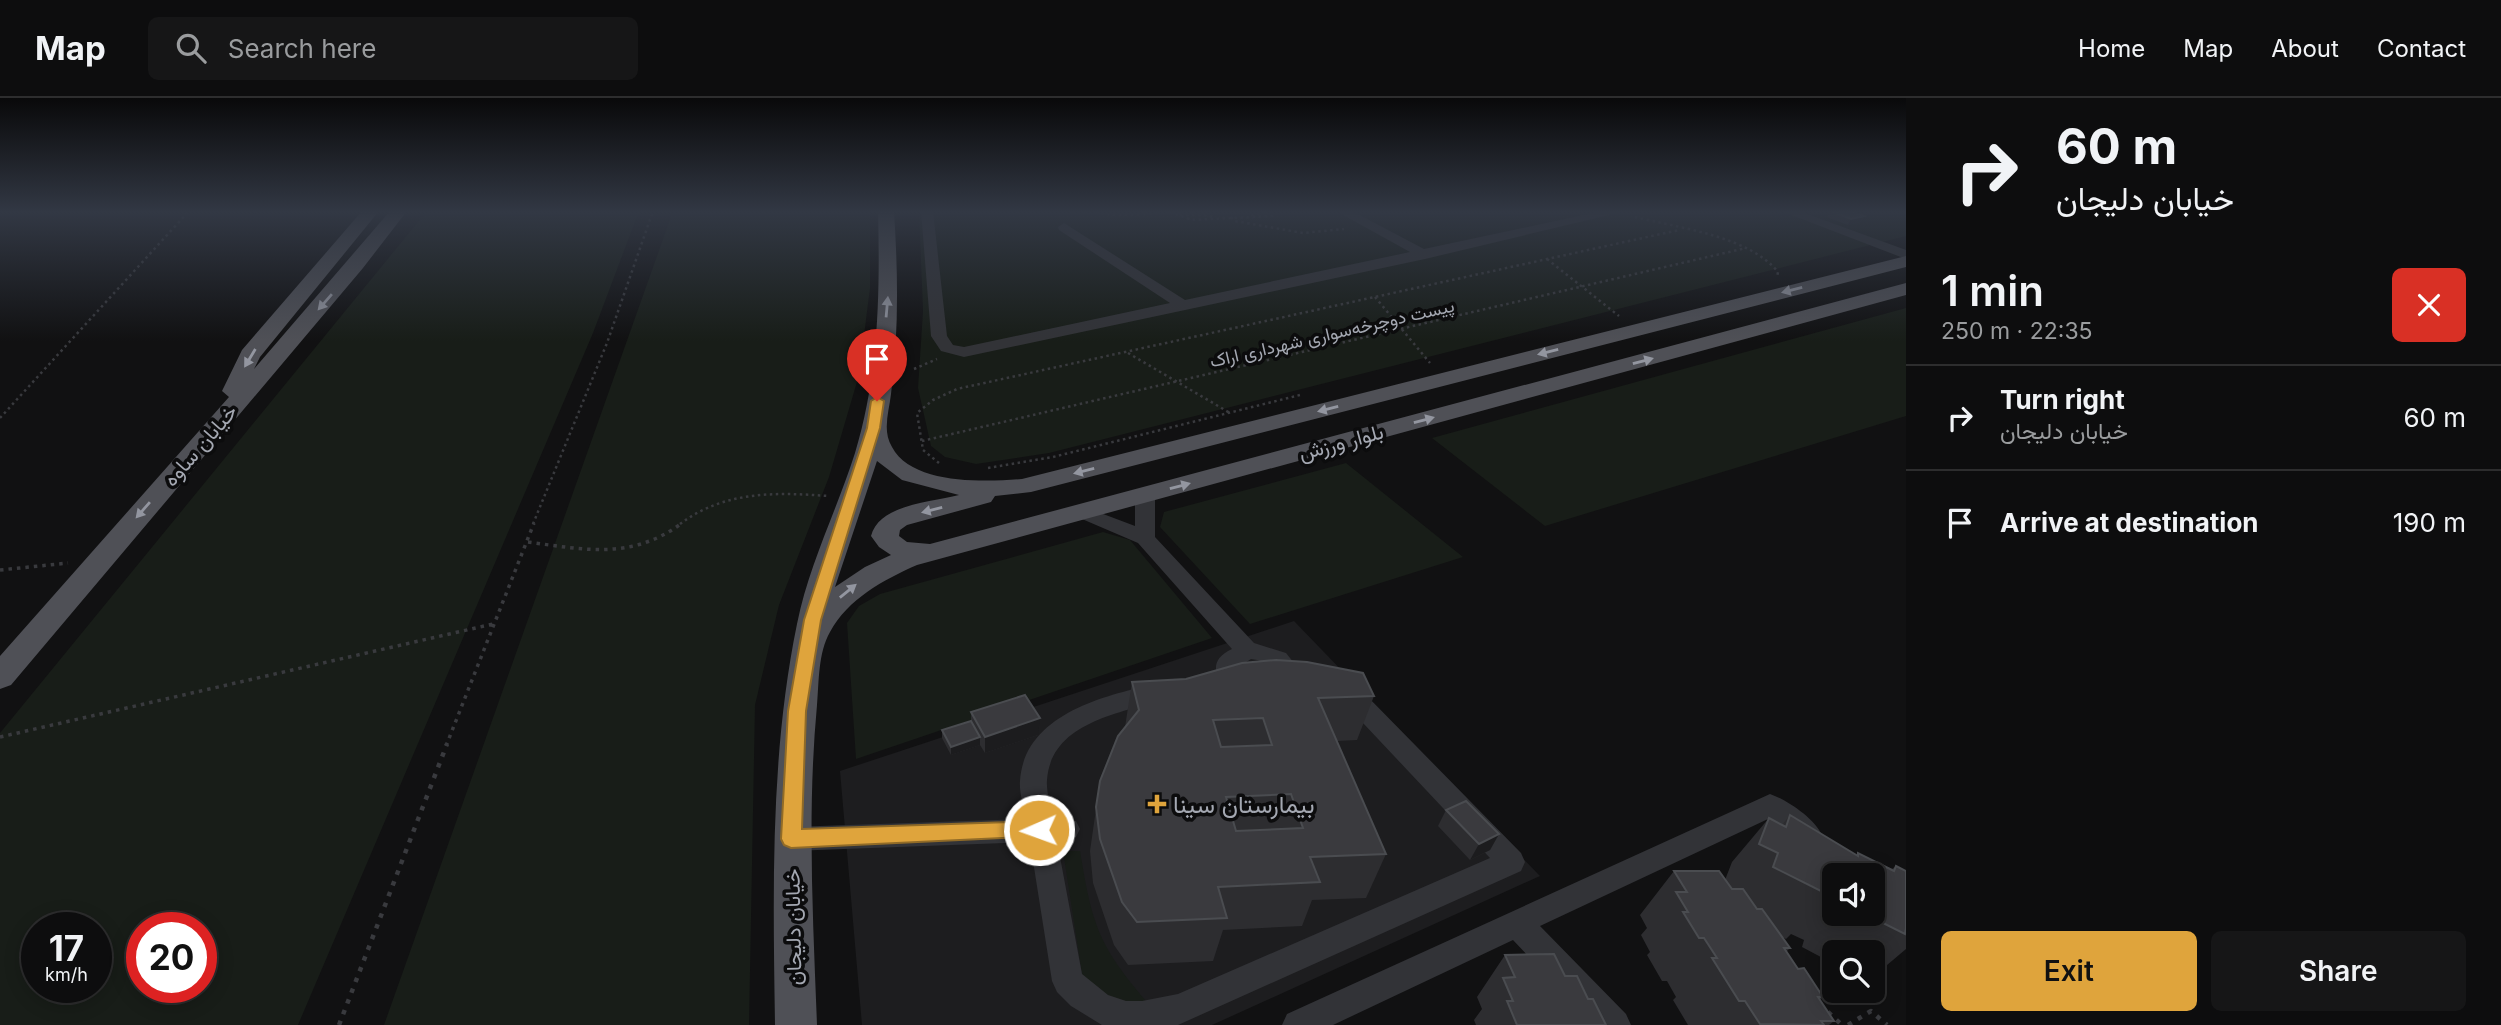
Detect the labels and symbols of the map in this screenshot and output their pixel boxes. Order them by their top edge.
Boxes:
one-way arrow [1781,285,1803,296]
one-way arrow [318,293,333,310]
street label: پیست دوچرخه‌سواری شهرداری اراک [1208,295,1457,373]
one-way arrow [882,296,893,318]
pin [847,329,907,401]
one-way arrow [1537,347,1559,358]
one-way arrow [244,349,256,368]
one-way arrow [1633,355,1654,365]
street label: خیابان ساوه [158,399,243,492]
one-way arrow [1317,404,1338,414]
one-way arrow [1413,414,1435,425]
street label: بلوار ورزش [1296,419,1386,466]
one-way arrow [1073,466,1095,477]
one-way arrow [1170,480,1191,490]
one-way arrow [136,502,151,519]
one-way arrow [921,505,942,515]
one-way arrow [839,583,857,598]
place label: بیمارستان سینا [1173,790,1315,820]
position arrow [1002,793,1076,867]
marker: بیمارستان سینا [1147,794,1167,814]
street label: خیابان دلیجان [779,868,807,986]
speed limit sign: 20 [126,912,217,1003]

